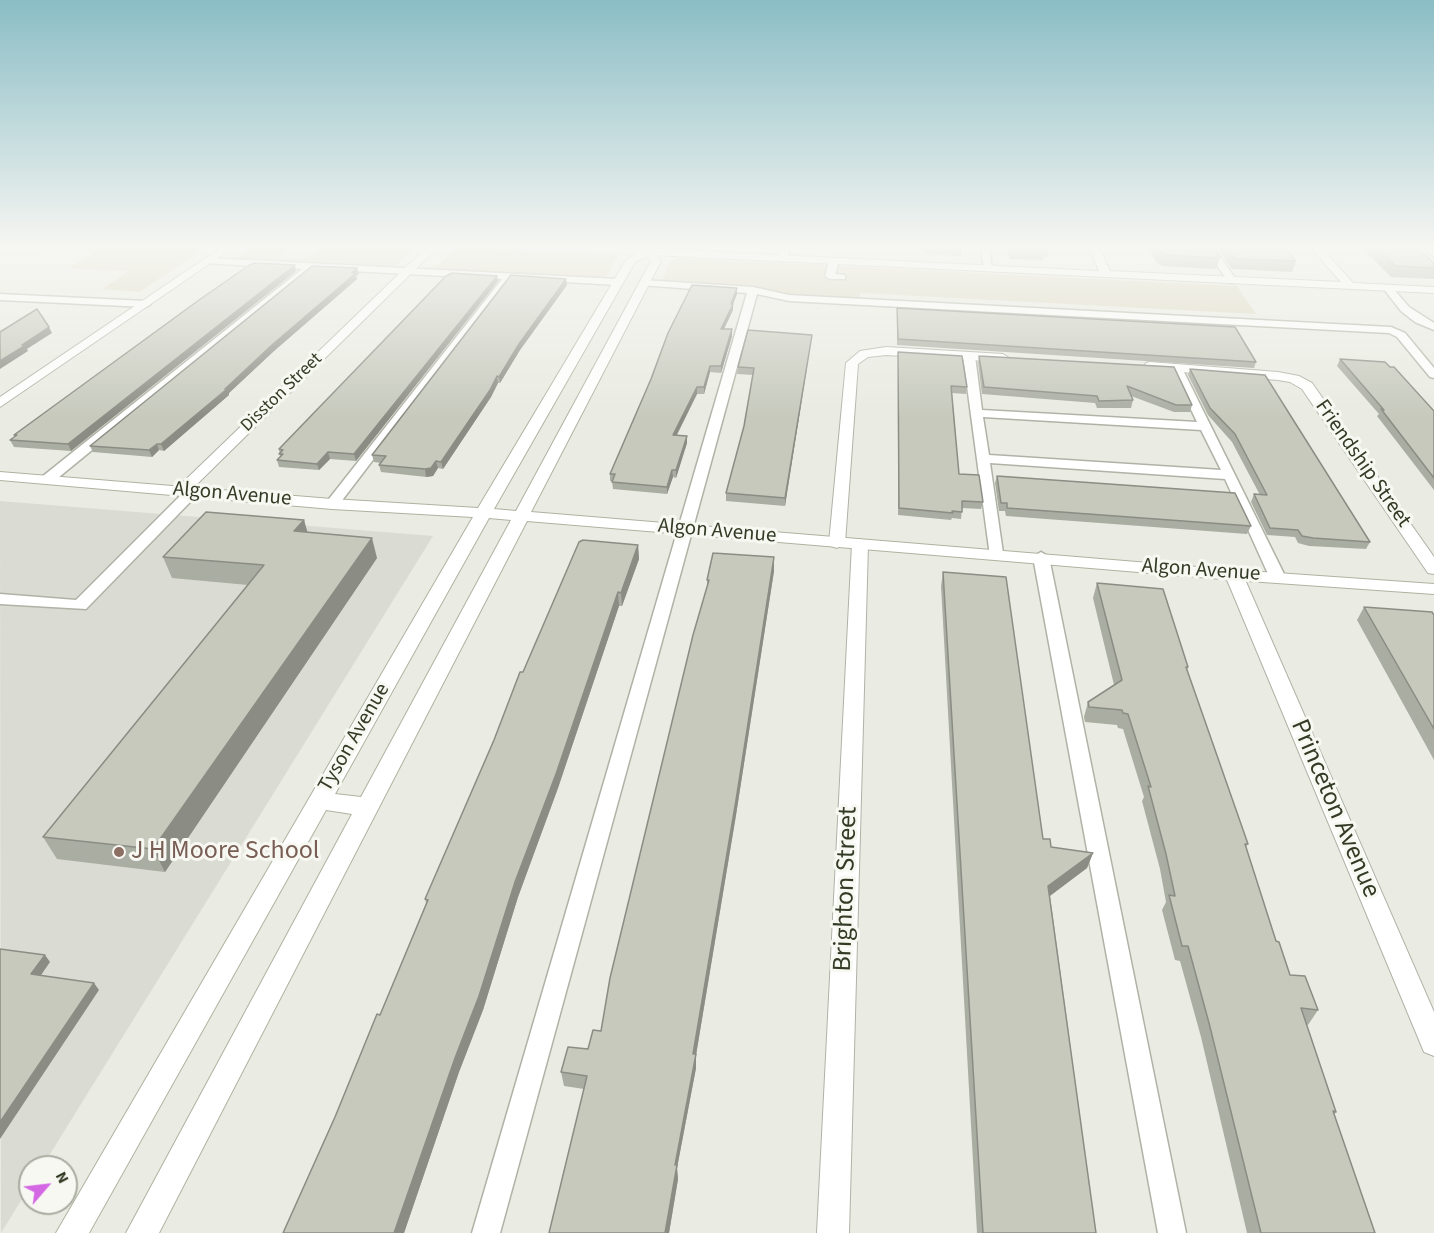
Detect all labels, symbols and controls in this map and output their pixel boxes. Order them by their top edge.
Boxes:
street label: Disston Street [237,349,327,437]
street label: Friendship Street [1309,395,1415,533]
street label: Algon Avenue [172,477,292,513]
street label: Algon Avenue [657,514,777,550]
street label: Algon Avenue [1141,554,1261,588]
street label: Tyson Avenue [314,679,396,797]
street label: Princeton Avenue [1282,715,1386,903]
street label: Brighton Street [829,806,865,972]
place label: J H Moore School [131,836,319,868]
marker: J H Moore School [112,845,126,859]
north arrow [18,1155,78,1215]
text: N [50,1168,74,1187]

